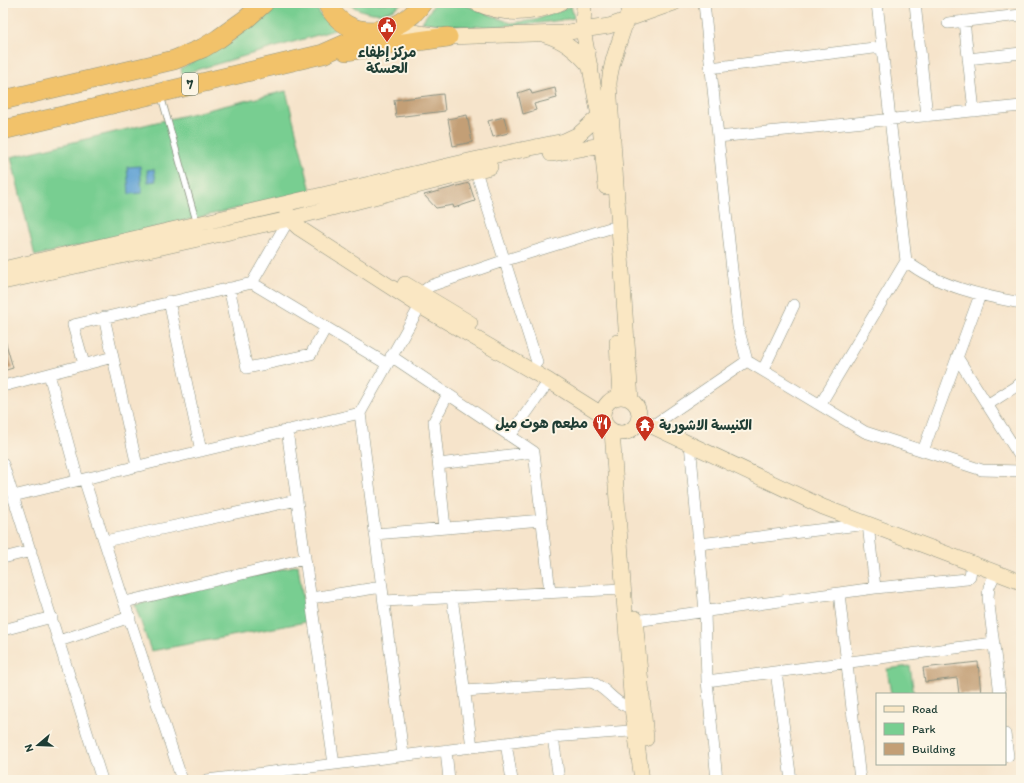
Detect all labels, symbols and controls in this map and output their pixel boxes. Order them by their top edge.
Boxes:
public building icon: مركز إطفاء الحسكة [376,15,398,43]
place label: مركز إطفاء الحسكة [358,44,416,77]
road number: 7 [182,73,198,95]
restaurant icon: مطعم هوت ميل [591,412,613,440]
temple icon: الكنيسة الاشورية [634,414,656,442]
place label: مطعم هوت ميل [495,415,588,434]
place label: الكنيسة الاشورية [659,417,753,434]
legend [876,693,1006,765]
text: Road [912,702,938,716]
text: Park [912,722,936,736]
north arrow [18,725,58,765]
text: N [22,742,36,754]
text: Building [912,742,956,756]

